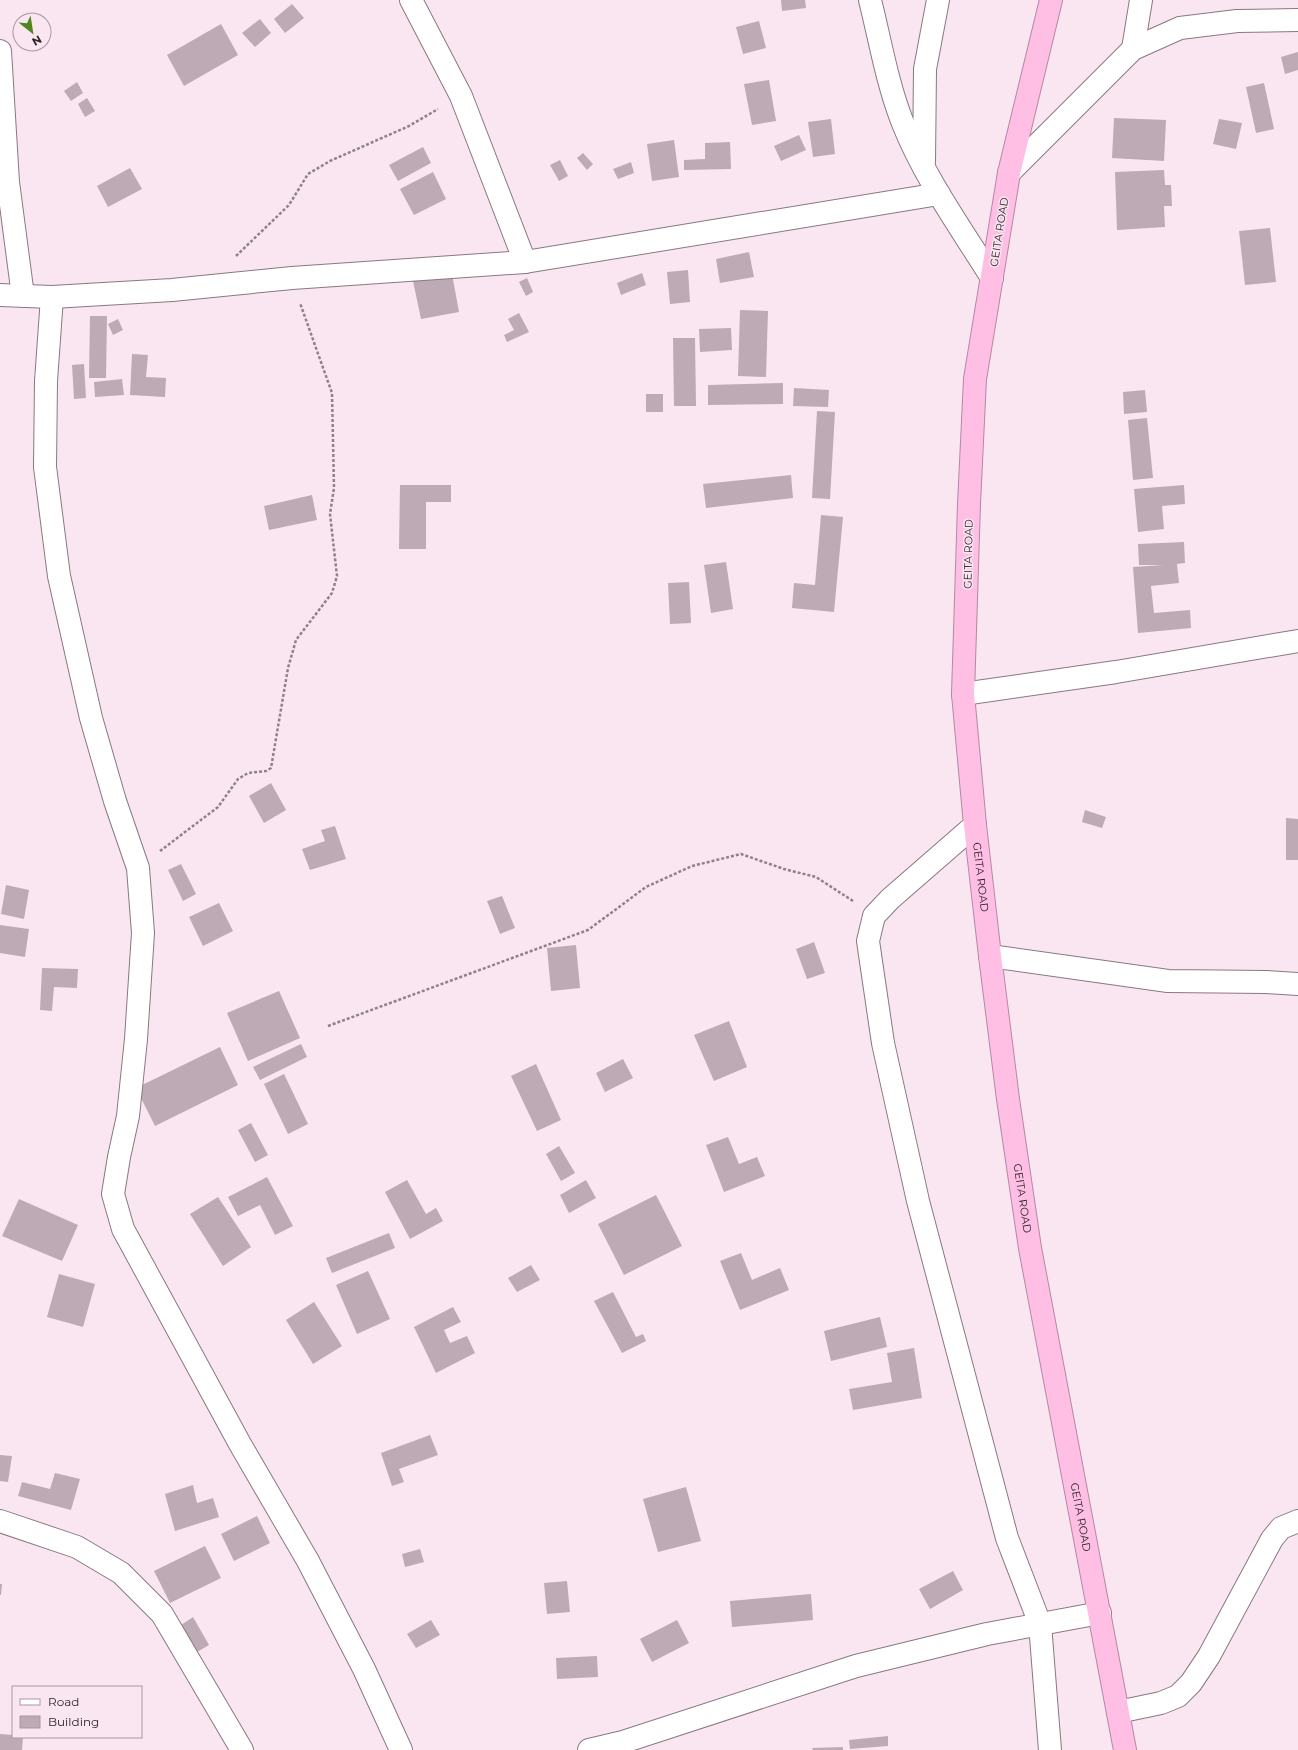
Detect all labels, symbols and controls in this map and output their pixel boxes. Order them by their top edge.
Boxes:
north arrow [12,12,52,52]
text: N [30,32,44,49]
street label: GEITA ROAD [987,196,1011,268]
street label: GEITA ROAD [960,519,976,589]
street label: GEITA ROAD [970,841,992,913]
street label: GEITA ROAD [1011,1163,1035,1234]
street label: GEITA ROAD [1068,1481,1094,1553]
legend [12,1686,142,1738]
text: Road [48,1694,79,1709]
text: Building [48,1714,99,1729]

